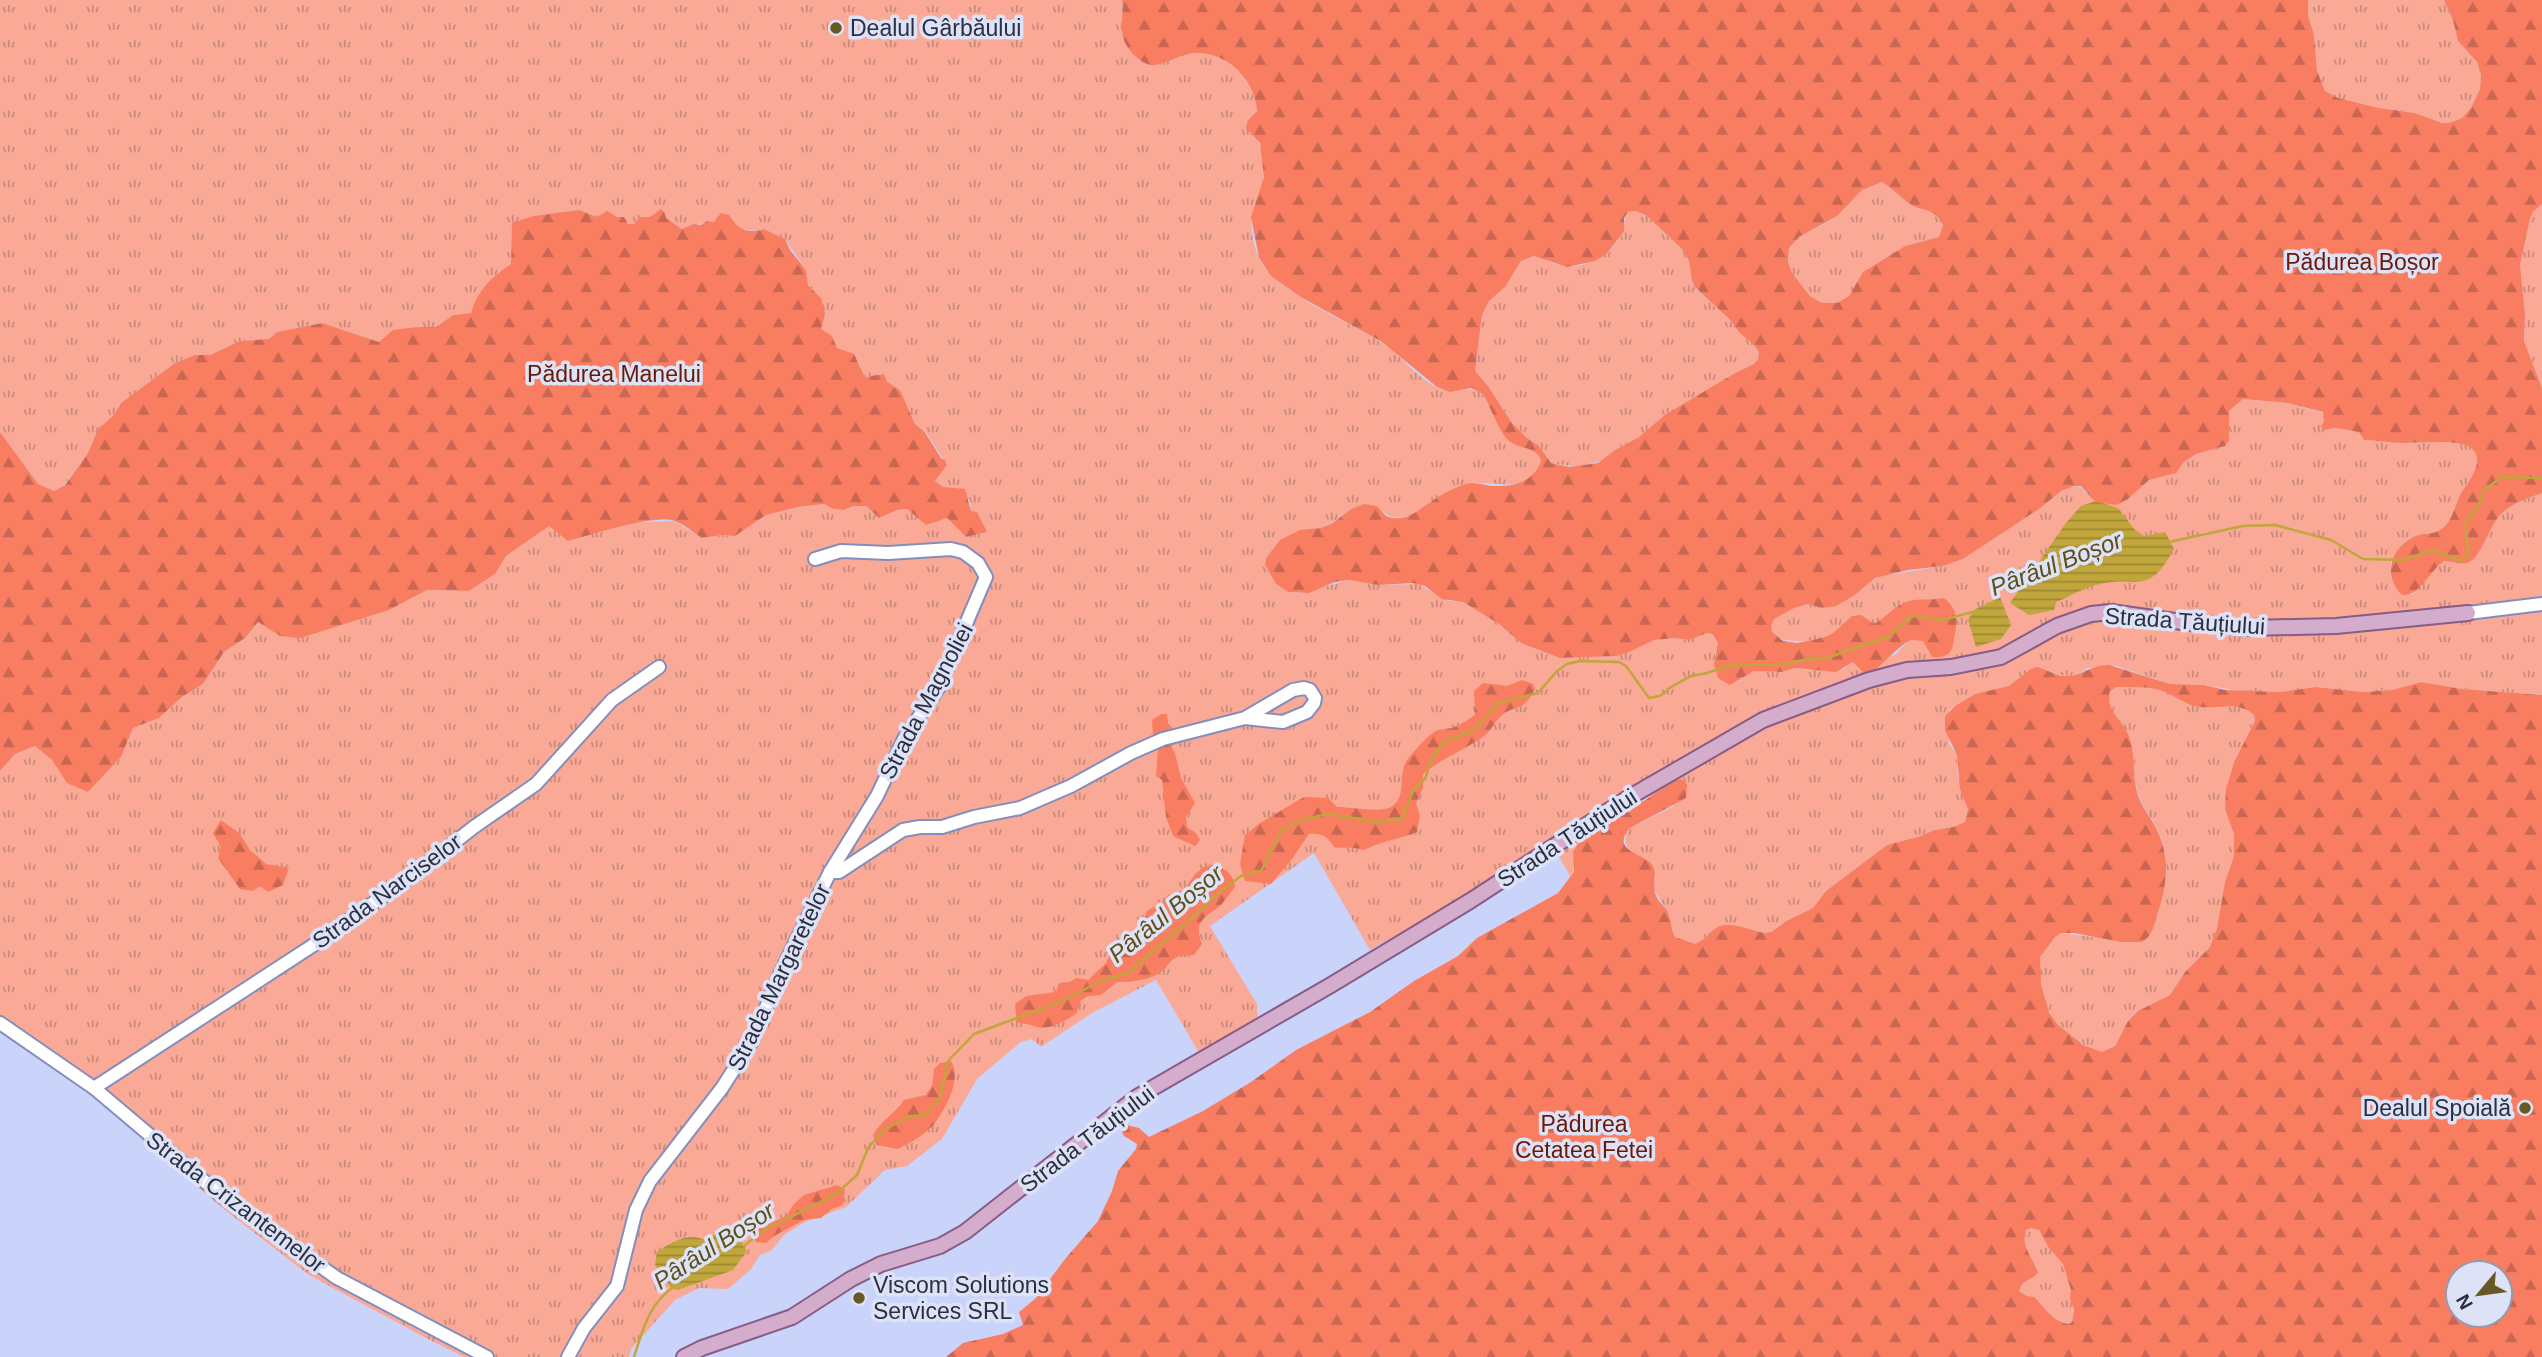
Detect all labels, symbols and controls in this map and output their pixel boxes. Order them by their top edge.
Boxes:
place label: Dealul Gârbăului [850,15,1021,41]
marker: Dealul Gârbăului [828,20,844,36]
park label: Pădurea Boșor [2285,249,2439,275]
park label: Pădurea Manelui [527,361,701,387]
water label: Pârâul Boșor [1986,526,2126,601]
street label: Strada Tăuțiului [2104,602,2266,640]
street label: Strada Magnoliei [874,619,978,783]
street label: Strada Tăuțiului [1493,783,1641,893]
street label: Strada Narciselor [307,828,467,954]
water label: Pârâul Boșor [1103,859,1229,968]
street label: Strada Margaretelor [722,879,836,1075]
street label: Strada Tăuțiului [1015,1080,1159,1198]
place label: Dealul Spoială [2363,1095,2511,1121]
marker: Dealul Spoială [2517,1100,2533,1116]
park label: Pădurea Cetatea Fetei [1515,1111,1653,1163]
street label: Strada Crizantemelor [141,1126,331,1278]
water label: Pârâul Boșor [648,1196,780,1295]
north arrow [2444,1259,2514,1329]
place label: Viscom Solutions Services SRL [873,1272,1049,1324]
marker: Viscom Solutions Services SRL [851,1290,867,1306]
text: N [2452,1291,2477,1313]

